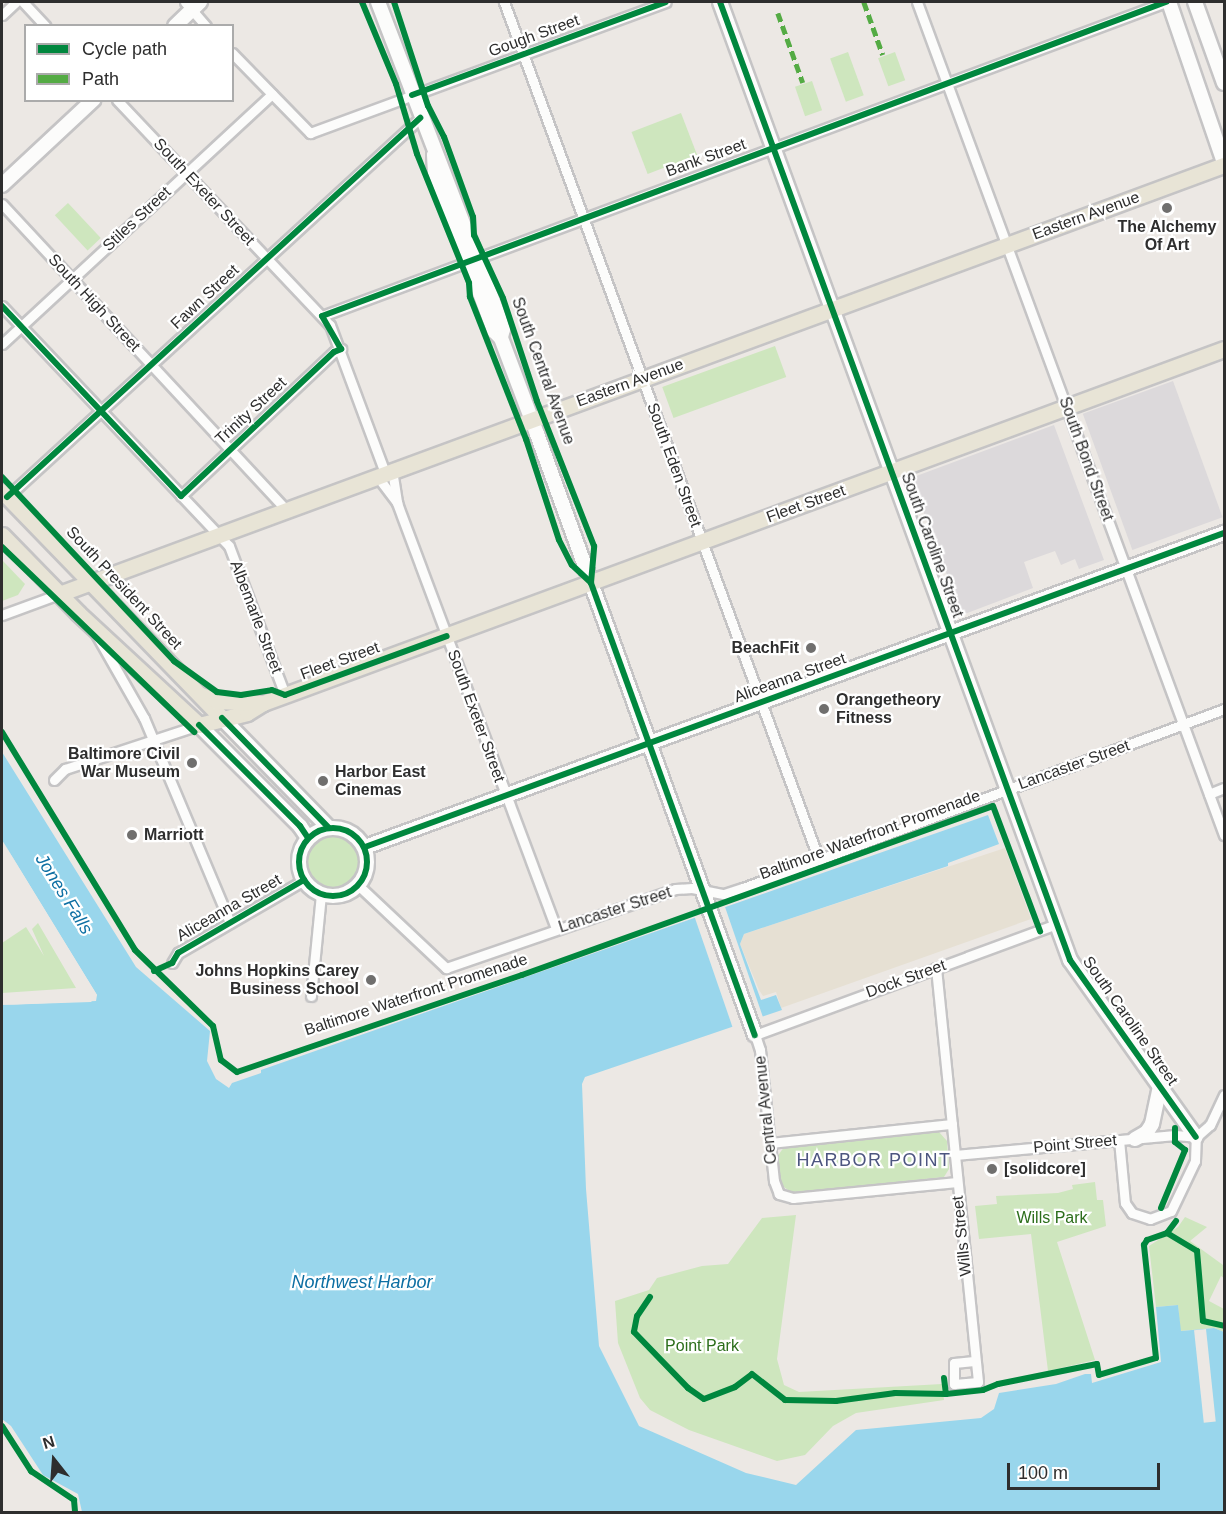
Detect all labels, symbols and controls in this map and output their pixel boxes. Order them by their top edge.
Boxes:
street label: Gough Street [486,11,582,61]
legend [24,24,234,102]
text: Cycle path [82,39,167,59]
text: Path [82,69,119,89]
street label: South Exeter Street [149,134,259,250]
street label: Bank Street [663,135,749,181]
street label: Stiles Street [99,183,175,255]
street label: Eastern Avenue [1029,188,1143,244]
marker: The Alchemy Of Art [1160,201,1174,215]
place label: The Alchemy Of Art [1117,217,1217,255]
street label: South High Street [44,250,144,356]
street label: Fawn Street [167,261,243,333]
street label: South Central Avenue [507,294,579,448]
street label: Eastern Avenue [573,355,687,411]
street label: Trinity Street [212,373,290,449]
street label: South Bond Street [1055,394,1117,524]
street label: South Eden Street [643,400,705,530]
street label: South Caroline Street [897,470,967,620]
street label: Fleet Street [764,481,848,527]
street label: South President Street [62,523,186,653]
street label: Albemarle Street [226,558,286,676]
street label: Fleet Street [298,638,382,684]
place label: BeachFit [731,638,799,658]
marker: BeachFit [804,641,818,655]
street label: South Exeter Street [443,647,509,785]
street label: Aliceanna Street [732,649,848,707]
place label: Orangetheory Fitness [836,690,941,728]
marker: Orangetheory Fitness [817,702,831,716]
street label: Lancaster Street [1016,736,1132,794]
place label: Baltimore Civil War Museum [68,744,180,782]
marker: Baltimore Civil War Museum [185,756,199,770]
place label: Harbor East Cinemas [335,762,426,800]
marker: Harbor East Cinemas [316,774,330,788]
street label: Baltimore Waterfront Promenade [757,786,983,884]
place label: Marriott [144,825,204,845]
marker: Marriott [125,828,139,842]
water label: Jones Falls [31,850,97,938]
street label: Aliceanna Street [173,870,285,946]
street label: Lancaster Street [556,883,674,937]
street label: Baltimore Waterfront Promenade [302,950,530,1040]
street label: South Caroline Street [1078,953,1182,1089]
street label: Dock Street [863,956,949,1002]
place label: Johns Hopkins Carey Business School [195,961,359,999]
marker: Johns Hopkins Carey Business School [364,973,378,987]
street label: Central Avenue [751,1054,781,1166]
street label: Point Street [1033,1131,1117,1157]
district label: HARBOR POINT [796,1149,952,1171]
place label: [solidcore] [1004,1159,1086,1179]
marker: [solidcore] [985,1162,999,1176]
street label: Wills Street [948,1195,976,1277]
park label: Wills Park [1016,1208,1088,1228]
water label: Northwest Harbor [291,1271,433,1293]
park label: Point Park [665,1336,739,1356]
north arrow [24,1430,84,1490]
text: N [41,1432,57,1452]
scale bar [1010,1451,1163,1489]
text: 100 m [1018,1463,1068,1483]

